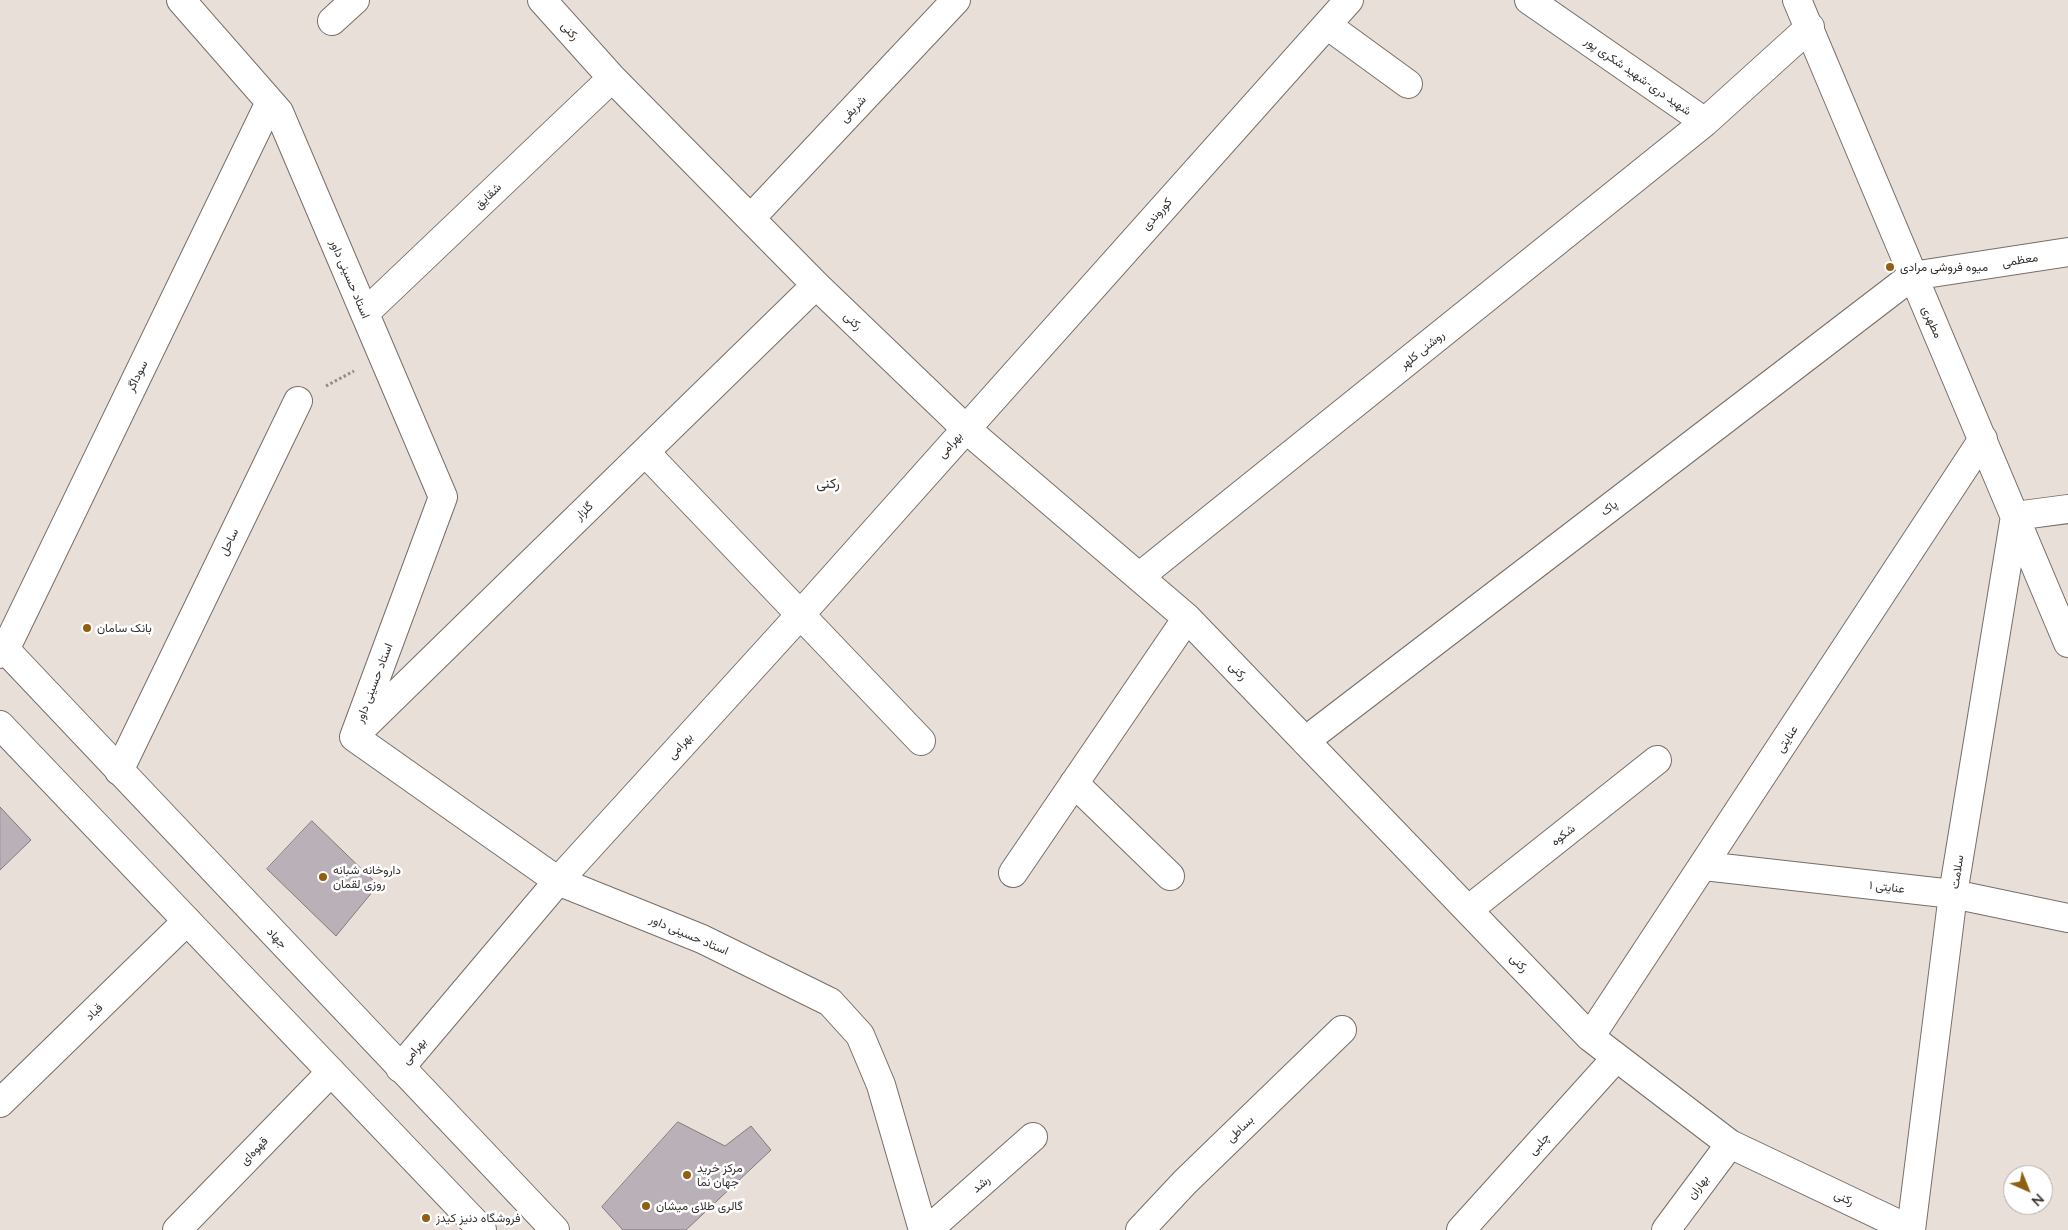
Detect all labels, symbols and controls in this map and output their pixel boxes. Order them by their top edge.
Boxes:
street label: رکنی [558,19,582,43]
street label: شهید دری-شهید شکری پور [1582,34,1694,118]
street label: شریفی [837,93,869,125]
street label: شقایق [472,180,504,212]
street label: کوروندی [1139,195,1175,233]
street label: استاد حسینی داور [327,237,373,321]
street label: معظمی [2001,250,2039,270]
place label: میوه فروشی مرادی [1900,260,1988,274]
marker: میوه فروشی مرادی [1884,261,1896,273]
street label: مطهری [1919,304,1945,340]
street label: رکنی [841,309,865,333]
street label: روشنی کلهر [1397,328,1447,372]
street label: سوداگر [123,358,151,394]
street label: بهرامی [935,429,965,461]
district label: رکنی [816,475,840,491]
street label: پاک [1598,497,1620,519]
street label: گلزار [572,499,596,523]
street label: ساحل [216,526,242,558]
place label: بانک سامان [97,621,152,635]
marker: بانک سامان [81,622,93,634]
street label: استاد حسینی داور [352,641,396,725]
street label: رکنی [1226,659,1250,683]
street label: عنایتی [1773,723,1801,755]
street label: بهرامی [664,730,696,762]
street label: شکوه [1548,821,1578,849]
street label: سلامت [1947,854,1967,890]
place label: داروخانه شبانه روزی لقمان [333,863,401,891]
marker: داروخانه شبانه روزی لقمان [317,871,329,883]
street label: عنایتی ۱ [1868,878,1906,896]
street label: استاد حسینی داور [647,912,731,958]
street label: جهاد [264,925,290,951]
street label: رکنی [1507,951,1531,975]
street label: قباد [82,1000,106,1024]
street label: بهرامی [399,1035,429,1067]
street label: بساطی [1223,1113,1257,1145]
street label: چلبی [1525,1130,1553,1158]
street label: قهوه‌ای [237,1134,271,1168]
place label: مرکز خرید جهان نما [697,1161,743,1189]
north arrow [2003,1165,2053,1215]
marker: مرکز خرید جهان نما [681,1169,693,1181]
street label: رشد [969,1172,993,1196]
street label: بهاران [1684,1172,1712,1202]
street label: رکنی [1832,1187,1856,1209]
text: N [2028,1191,2048,1210]
place label: گالری طلای میشان [656,1199,743,1213]
marker: گالری طلای میشان [640,1200,652,1212]
place label: فروشگاه دنیز کیدز [436,1211,520,1225]
marker: فروشگاه دنیز کیدز [420,1212,432,1224]

